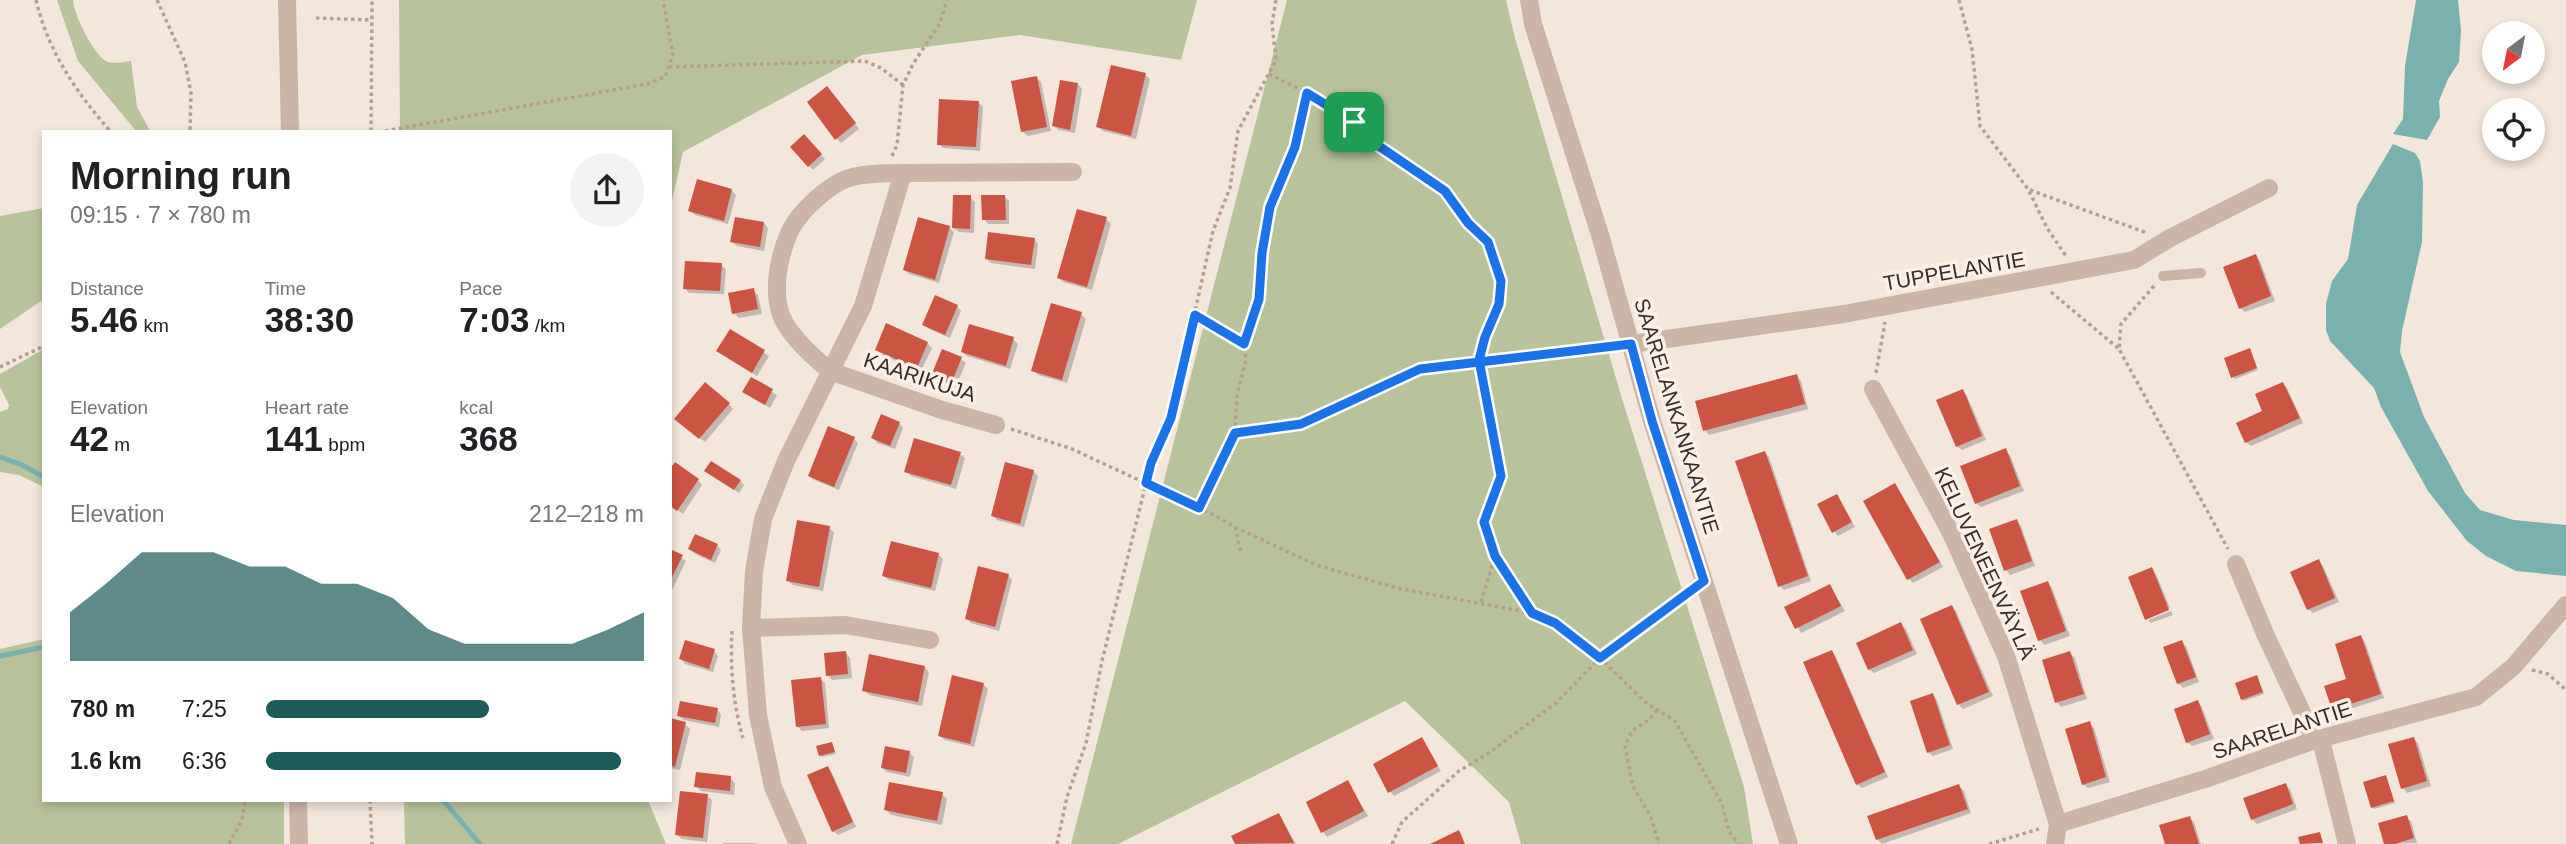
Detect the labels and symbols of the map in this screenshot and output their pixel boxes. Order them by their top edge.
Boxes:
north arrow [2482,21,2544,84]
pin [1324,92,1384,152]
street label: TUPPELANTIE [1881,247,2027,295]
street label: SAARELANKANKAANTIE [1630,295,1724,537]
street label: KAARIKUJA [861,348,979,406]
street label: KELUVENEENVÄYLÄ [1930,463,2040,663]
street label: SAARELANTIE [2210,697,2354,763]

